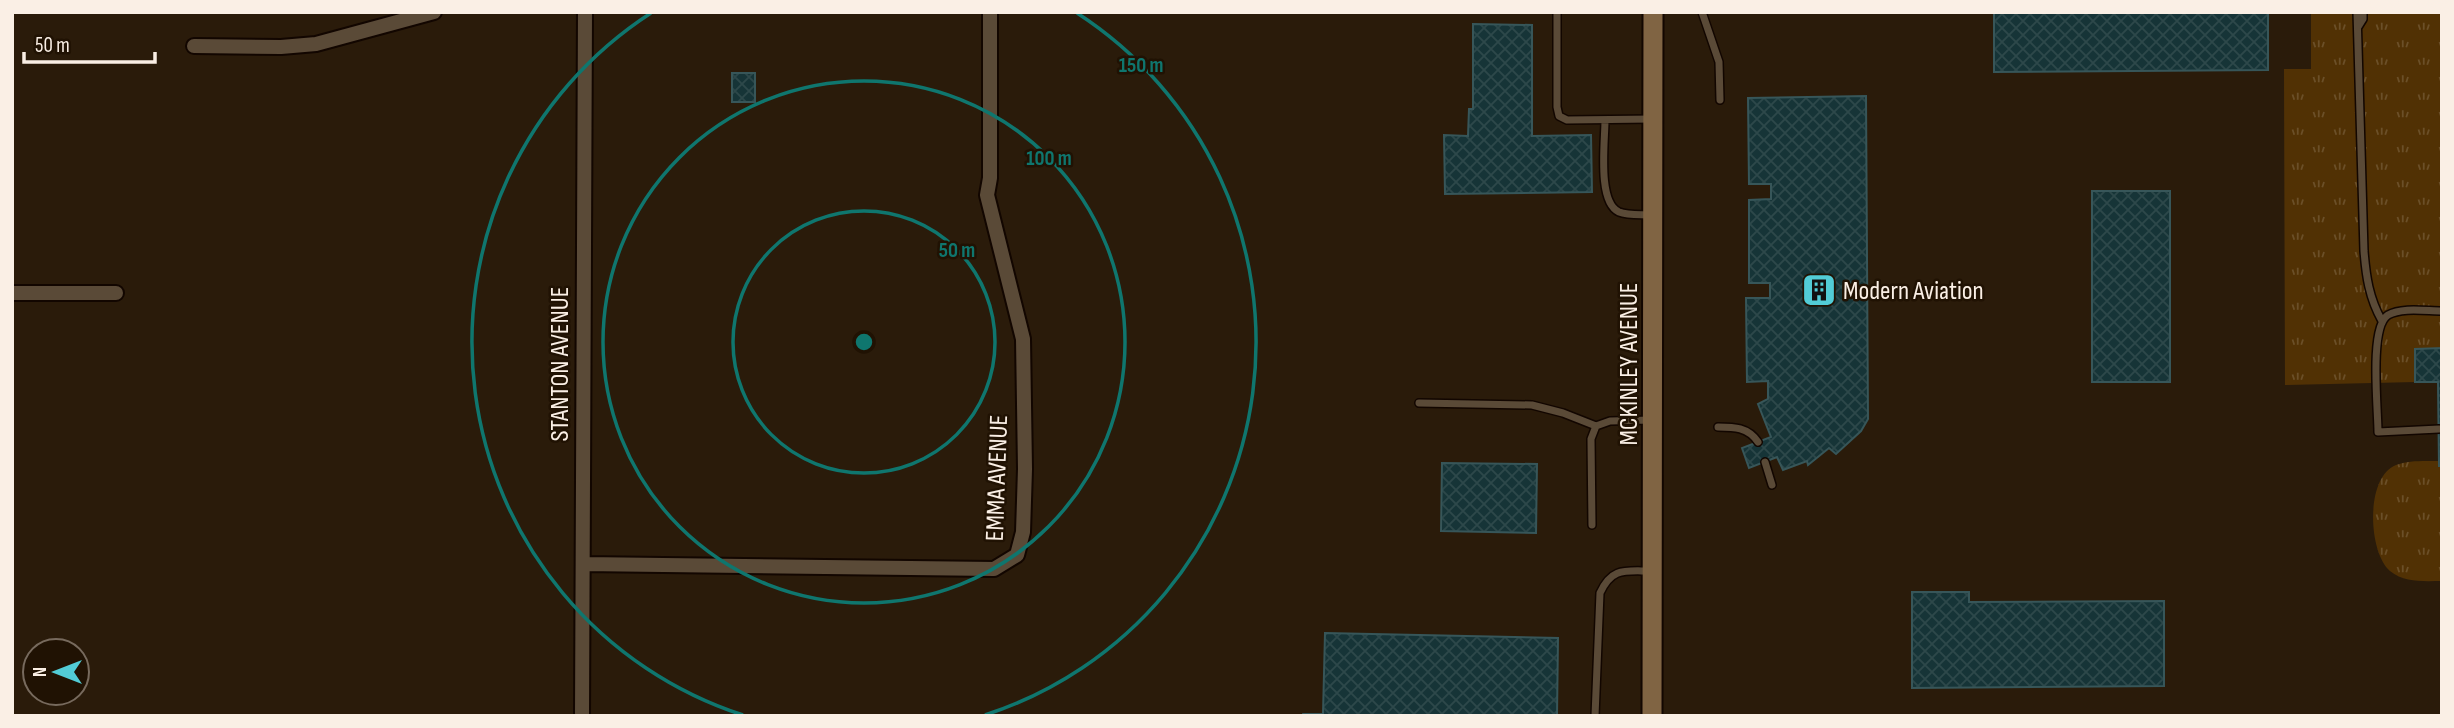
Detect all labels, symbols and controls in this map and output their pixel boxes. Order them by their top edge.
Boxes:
scale bar [24,21,156,65]
text: 50 m [35,33,70,58]
text: 150 m [1119,53,1163,78]
text: 100 m [1026,146,1072,171]
text: 50 m [939,238,975,263]
building icon: Modern Aviation [1800,271,1838,309]
place label: Modern Aviation [1843,276,1984,307]
street label: MCKINLEY AVENUE [1614,282,1645,446]
street label: STANTON AVENUE [545,287,576,441]
centre of rings [852,330,876,354]
street label: EMMA AVENUE [980,414,1015,542]
north arrow [21,637,91,707]
text: N [29,667,52,677]

